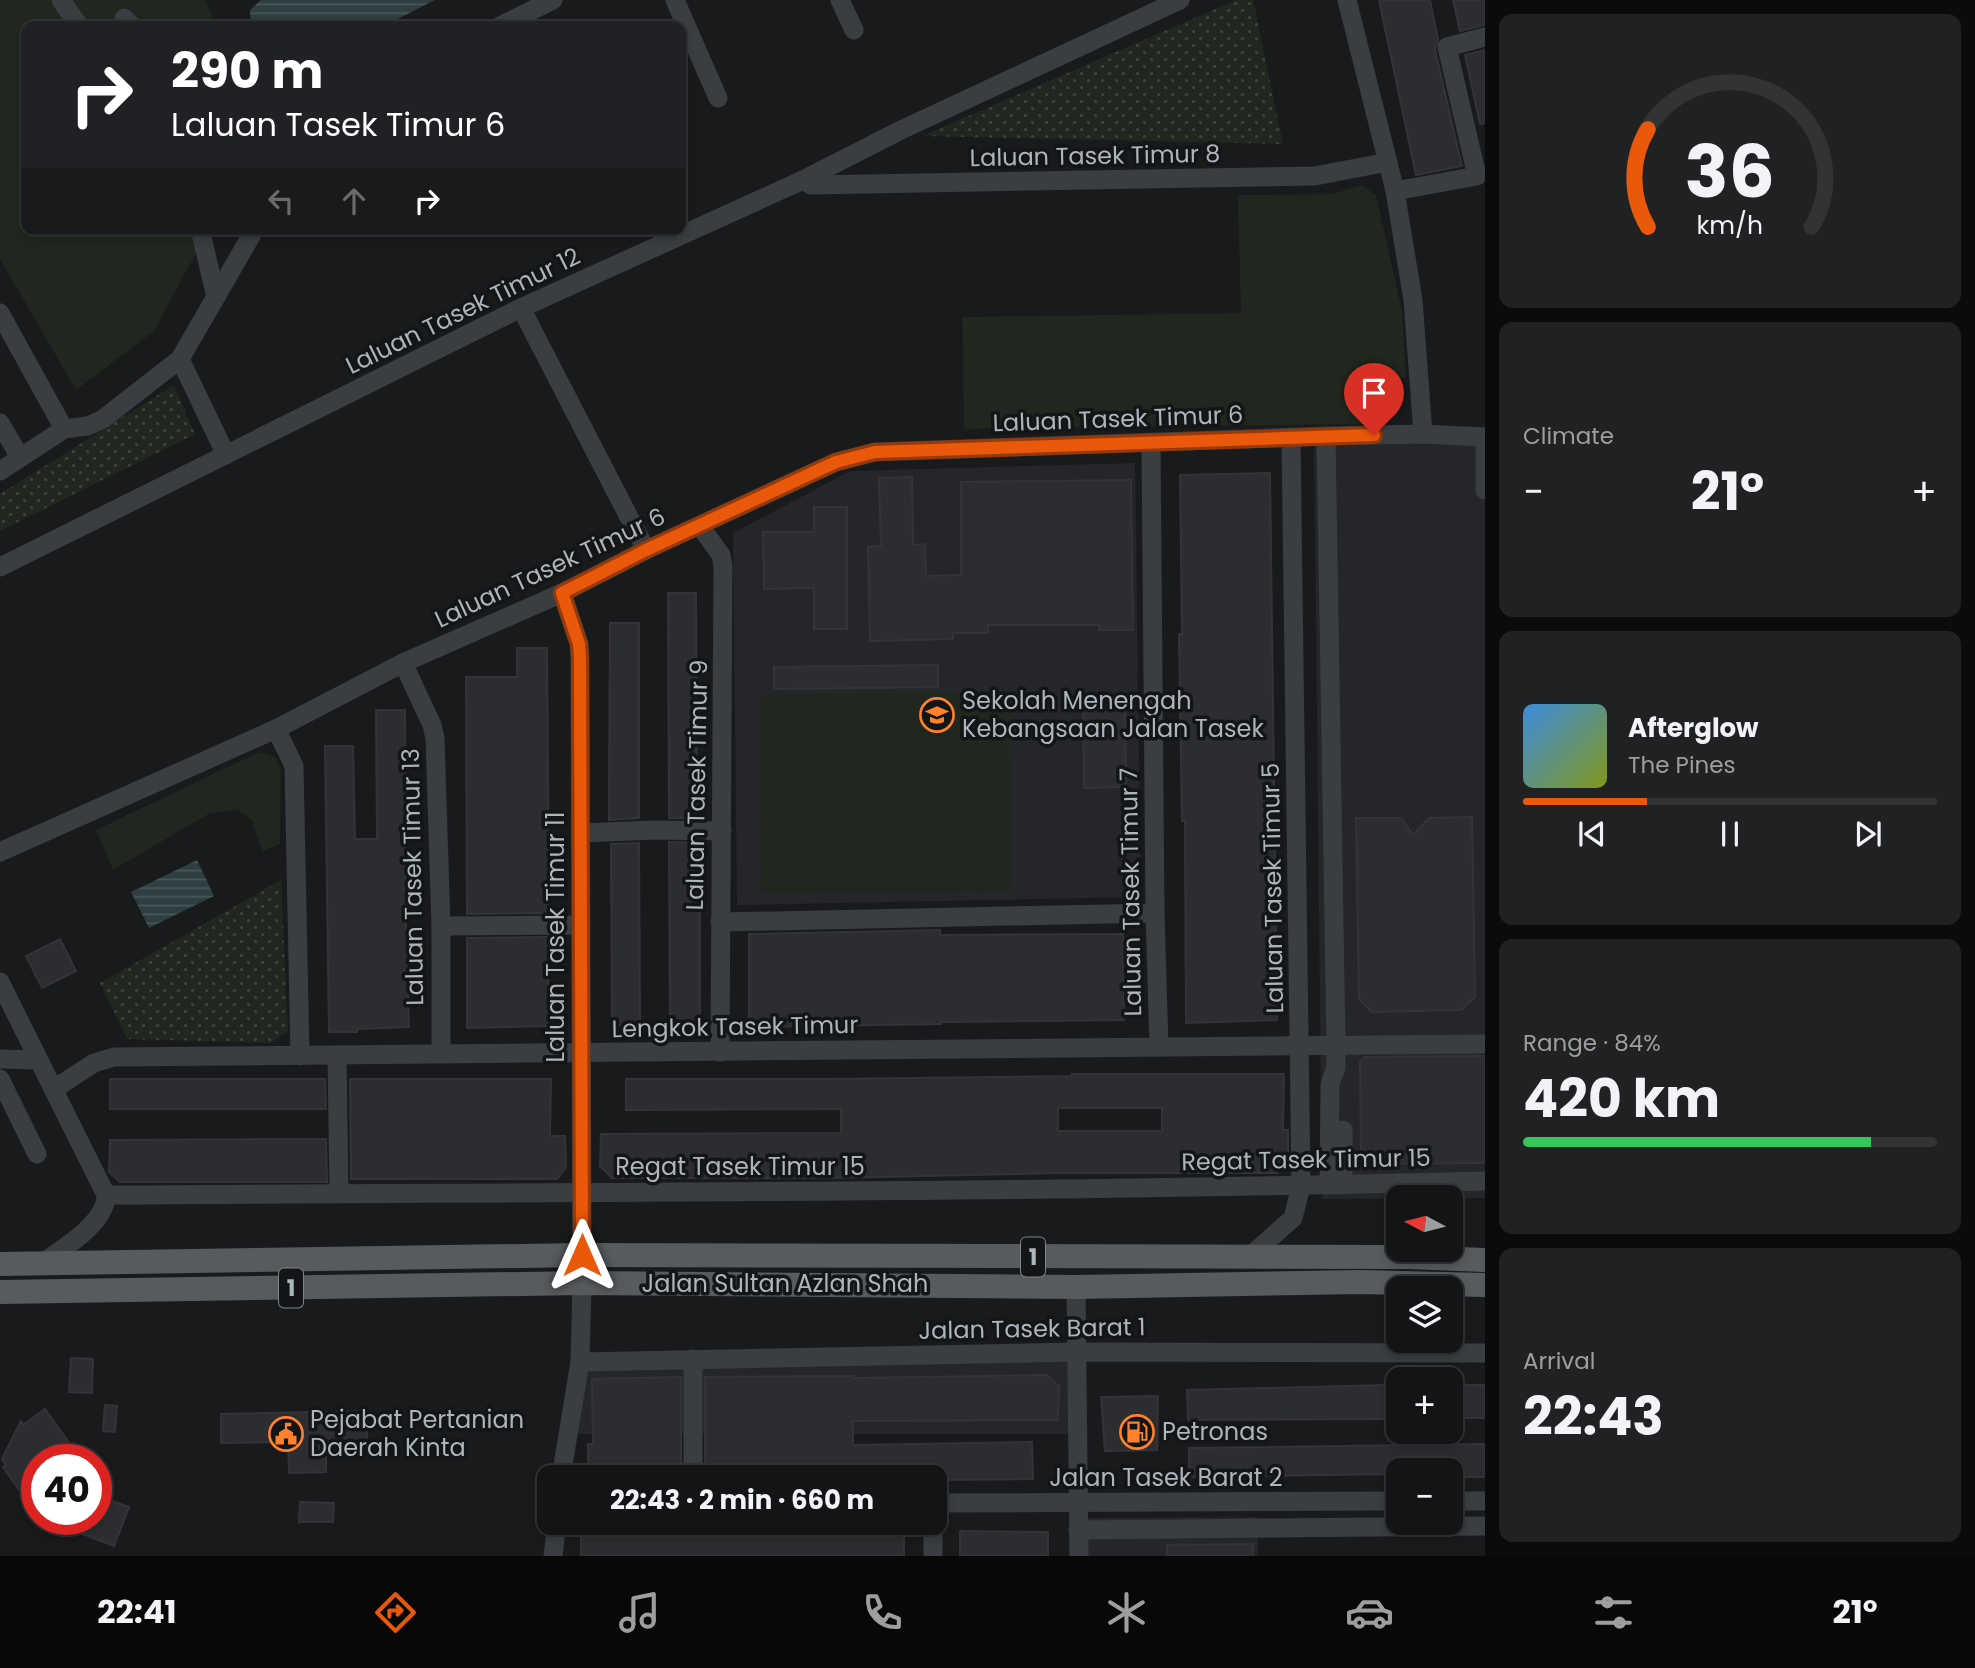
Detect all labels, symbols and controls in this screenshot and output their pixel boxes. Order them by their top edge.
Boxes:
text: 290 m [171,37,323,105]
icon: right [56,49,147,140]
text: Laluan Tasek Timur 6 [171,102,505,147]
text: 36 [1685,122,1775,223]
street label: Laluan Tasek Timur 8 [969,137,1221,174]
icon: left [262,182,300,220]
icon: ahead [335,182,373,220]
icon: right [408,182,446,220]
text: km/h [1697,208,1763,243]
street label: Laluan Tasek Timur 12 [340,239,586,382]
pin [1344,363,1404,435]
icon: arrive [1355,374,1393,412]
street label: Laluan Tasek Timur 6 [992,398,1244,439]
text: Climate [1523,420,1614,452]
text: 21° [1691,455,1764,528]
text: − [1523,465,1544,518]
text: + [1911,465,1937,518]
street label: Laluan Tasek Timur 6 [429,500,670,635]
street label: Laluan Tasek Timur 9 [678,659,715,911]
place label: Sekolah Menengah Kebangsaan Jalan Tasek [962,684,1264,745]
school or university icon: Sekolah Menengah Kebangsaan Jalan Tasek [918,696,956,734]
text: Afterglow [1628,710,1759,746]
street label: Laluan Tasek Timur 13 [394,748,431,1006]
text: The Pines [1628,749,1736,781]
street label: Laluan Tasek Timur 5 [1254,762,1291,1014]
street label: Laluan Tasek Timur 7 [1112,767,1149,1017]
street label: Laluan Tasek Timur 11 [539,812,572,1062]
icon: previous [1573,815,1611,853]
icon: pause [1711,815,1749,853]
icon: next [1849,815,1887,853]
street label: Lengkok Tasek Timur [611,1008,859,1045]
text: Range · 84% [1523,1027,1661,1059]
text: 420 km [1523,1062,1720,1135]
street label: Regat Tasek Timur 15 [1181,1141,1431,1178]
street label: Regat Tasek Timur 15 [615,1150,865,1183]
north arrow [1386,1185,1463,1262]
map controls [1386,1185,1463,1535]
position arrow [545,1218,619,1292]
road number: 1 [1021,1238,1045,1276]
street label: Jalan Sultan Azlan Shah [642,1267,928,1300]
road number: 1 [279,1268,303,1308]
button: layers [1386,1276,1463,1353]
street label: Jalan Tasek Barat 1 [918,1310,1146,1347]
text: Arrival [1523,1345,1595,1377]
button: + [1386,1367,1463,1444]
text: 22:43 [1523,1380,1664,1453]
place label: Pejabat Pertanian Daerah Kinta [310,1403,524,1464]
fuel station icon: Petronas [1118,1413,1156,1451]
public building icon: Pejabat Pertanian Daerah Kinta [267,1415,305,1453]
place label: Petronas [1162,1415,1268,1448]
speed limit sign: 40 [21,1444,112,1535]
button: − [1386,1458,1463,1535]
street label: Jalan Tasek Barat 2 [1049,1461,1283,1494]
text: 22:43 · 2 min · 660 m [610,1482,874,1518]
icon: directions [371,1588,420,1637]
icon: music [615,1588,664,1637]
icon: phone [858,1588,907,1637]
icon: climate [1102,1588,1151,1637]
icon: car [1345,1588,1394,1637]
icon: filters [1589,1588,1638,1637]
text: 22:41 [97,1589,177,1634]
text: 21° [1833,1589,1878,1634]

